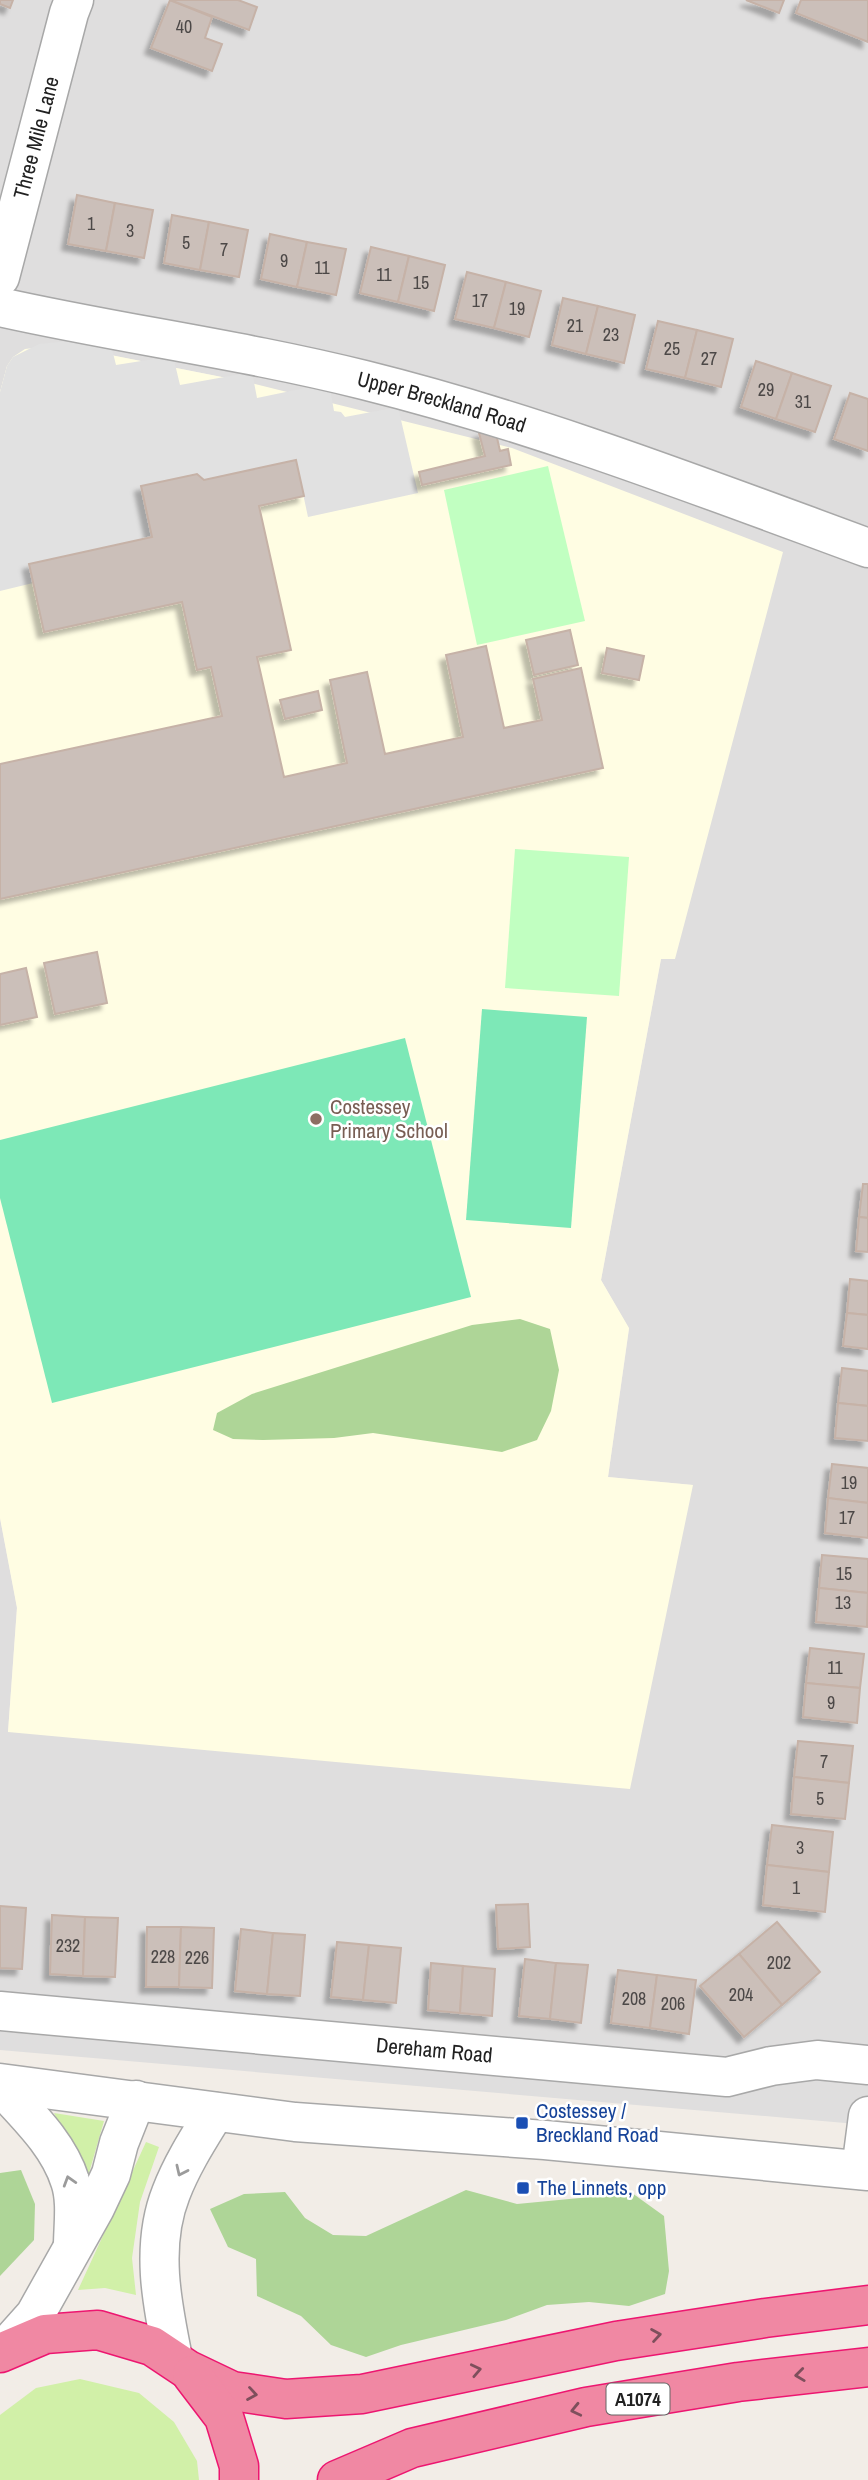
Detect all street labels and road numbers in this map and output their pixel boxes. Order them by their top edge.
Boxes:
street label: Three Mile Lane [6,73,66,202]
street label: Upper Breckland Road [354,364,530,439]
street label: Dereham Road [375,2030,494,2070]
road number: A1074 [606,2384,670,2414]

